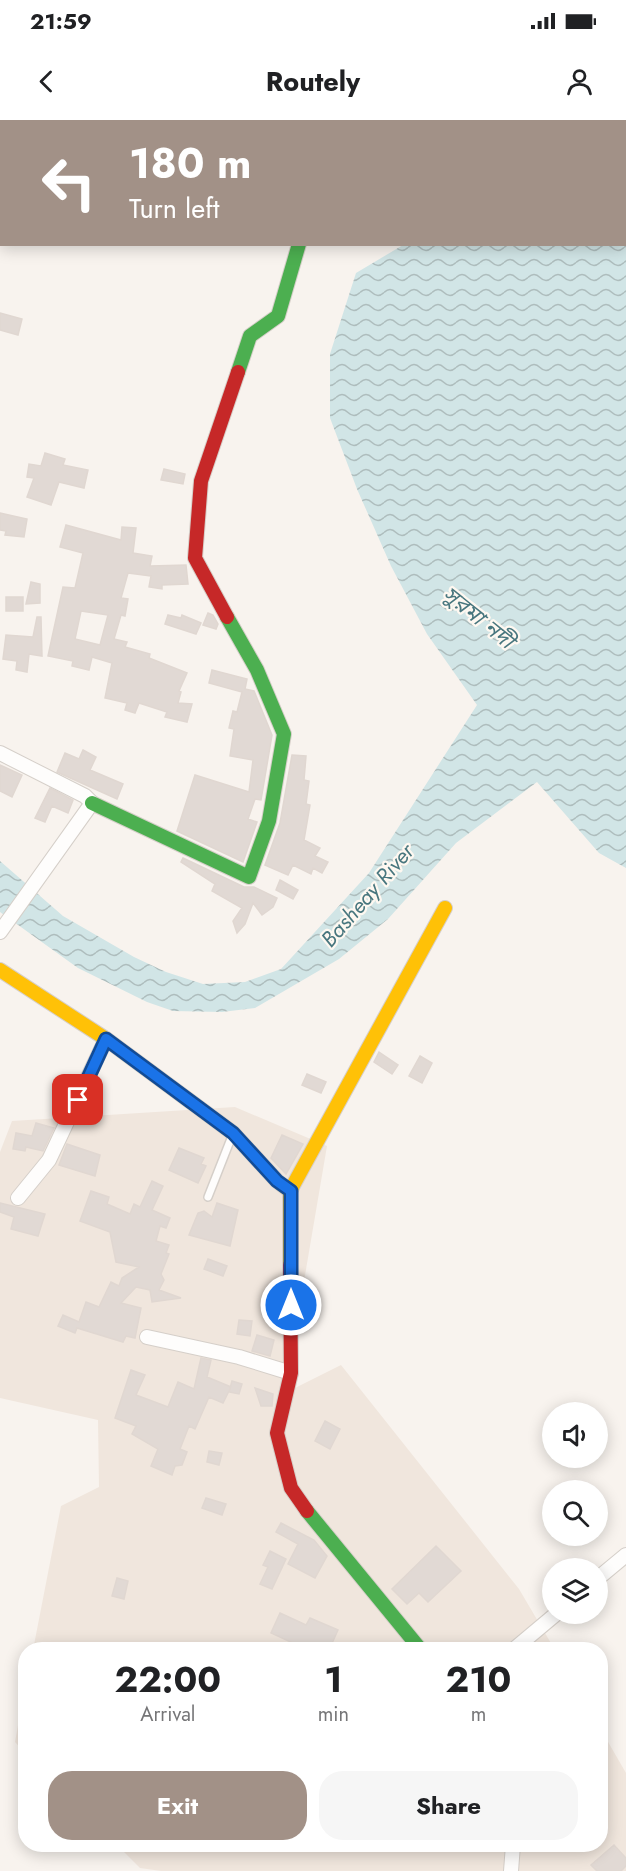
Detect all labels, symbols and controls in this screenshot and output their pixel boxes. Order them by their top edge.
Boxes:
text: 21:59 [30,5,92,37]
text: Routely [266,62,360,101]
icon: back [30,65,63,98]
icon: person [563,65,596,98]
text: 180 m [129,133,252,194]
icon: left [30,144,108,222]
text: Turn left [129,189,219,228]
water label: সুরমা নদী [436,578,525,658]
water label: Basheay River [313,835,422,954]
pin [52,1074,103,1125]
icon: arrive [61,1083,94,1116]
position arrow [259,1273,323,1337]
map controls [542,1402,608,1624]
button: sound [542,1402,608,1468]
button: search [542,1480,608,1546]
button: layers [542,1558,608,1624]
text: 22:00 [115,1653,221,1705]
text: 1 [324,1653,343,1705]
text: 210 [446,1653,511,1705]
text: Arrival [140,1700,195,1729]
text: min [318,1700,349,1729]
text: m [471,1700,486,1729]
button: Exit [48,1771,307,1840]
button: Share [319,1771,578,1840]

